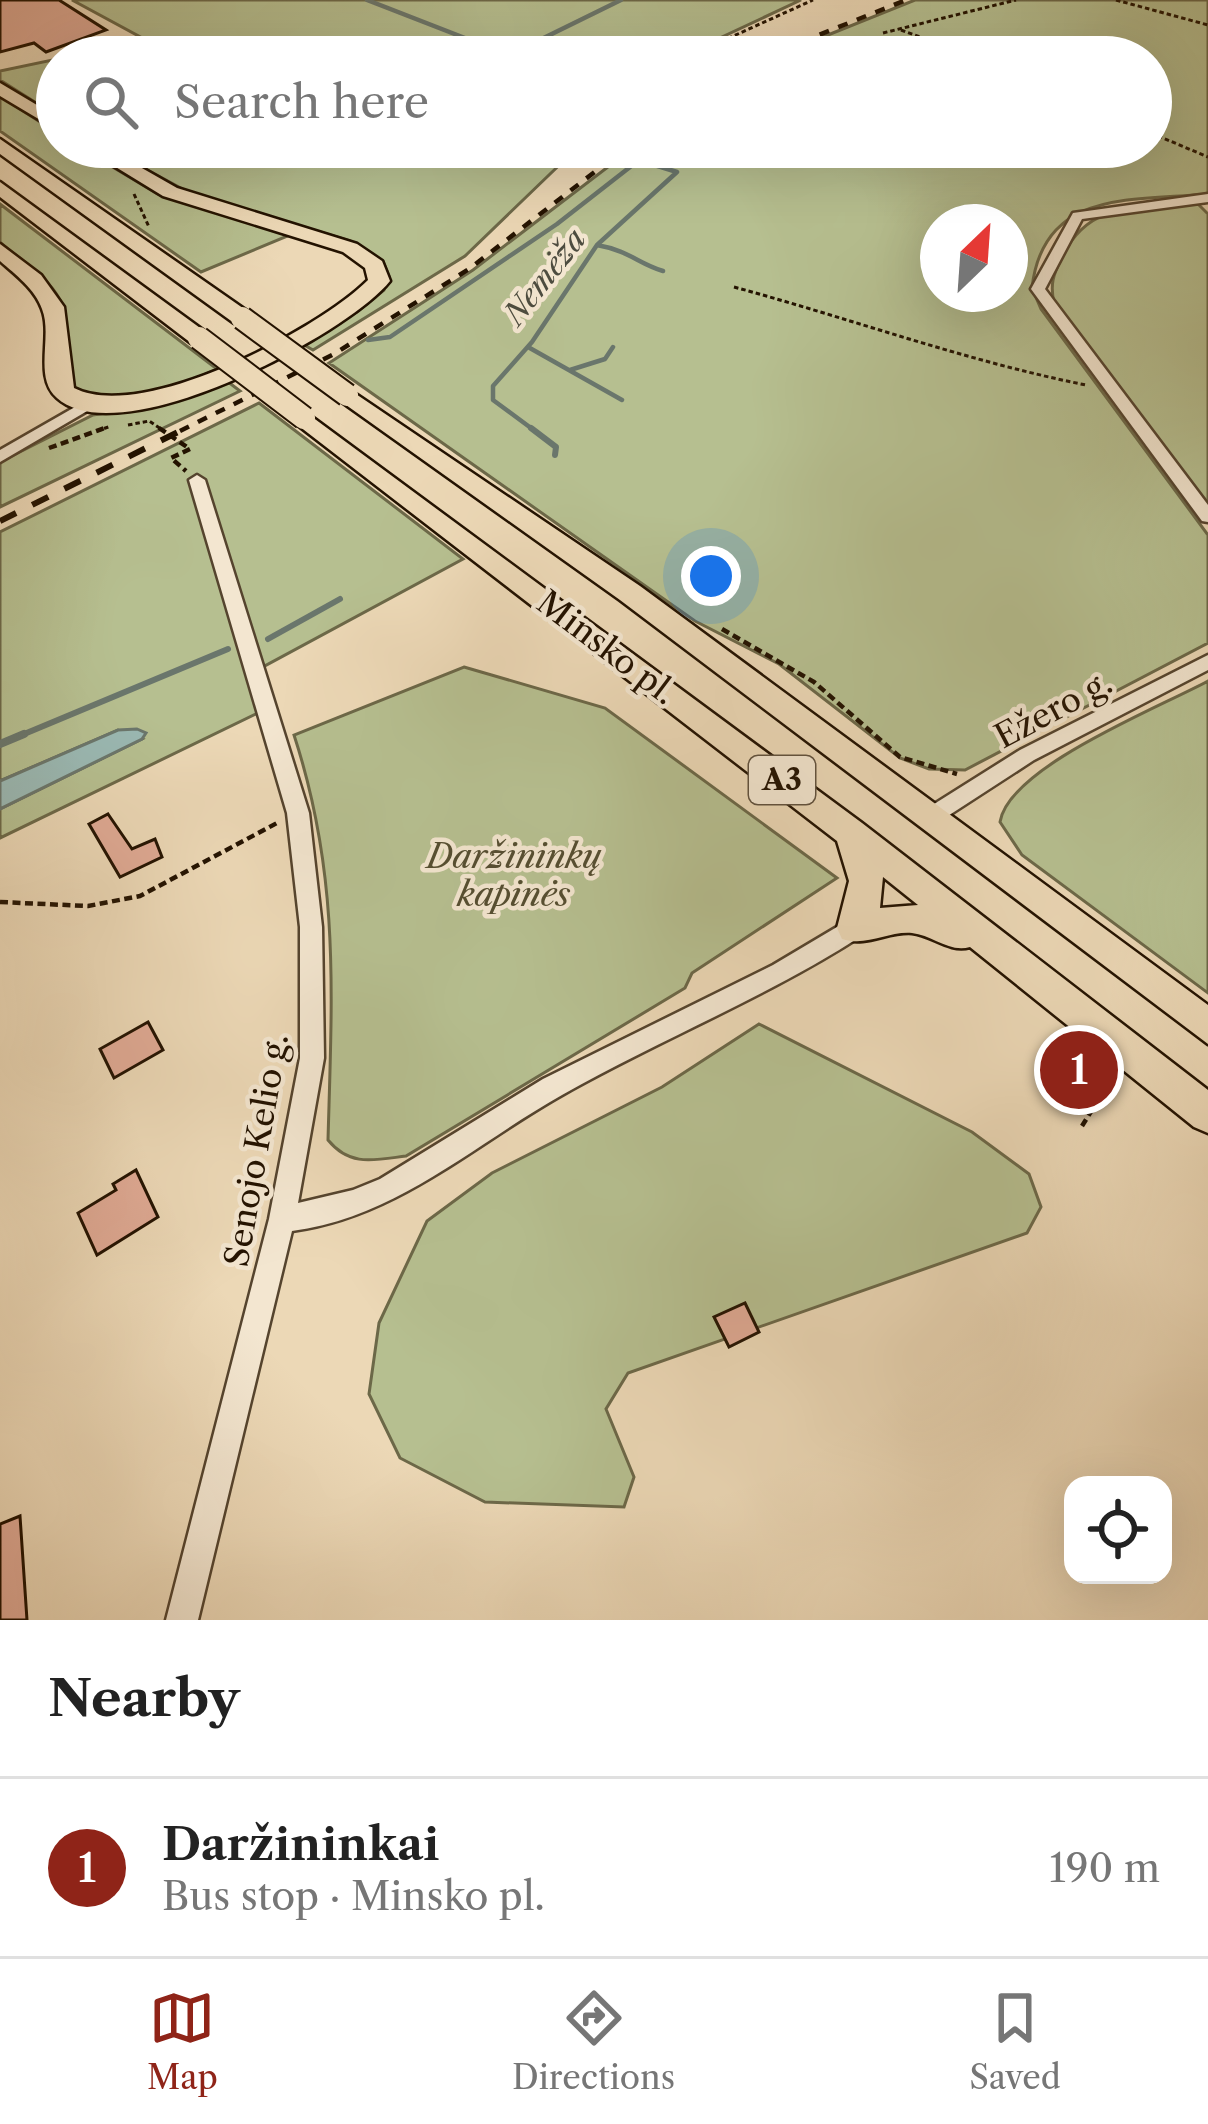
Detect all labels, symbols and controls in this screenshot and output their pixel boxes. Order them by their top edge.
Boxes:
search box [36,36,1172,168]
icon: search [78,69,144,135]
text: Search here [174,74,429,130]
north arrow [920,204,1028,312]
water label: Nemėža [494,221,594,334]
your location [681,546,741,606]
street label: Minsko pl. [529,582,685,713]
street label: Ežero g. [988,662,1119,757]
road number: A3 [749,756,815,804]
park label: Daržininkų kapinės [424,836,602,915]
pin: 1 [1040,1025,1118,1115]
street label: Senojo Kelio g. [216,1030,297,1270]
map controls [1064,1476,1172,1584]
button: locate [1064,1476,1172,1584]
text: Nearby [48,1667,240,1729]
text: Daržininkai [162,1816,439,1872]
text: 1 [78,1844,96,1892]
text: 190 m [1049,1844,1160,1892]
text: Bus stop · Minsko pl. [162,1872,545,1920]
tab: Map [147,1985,218,2098]
tab: Directions [512,1985,675,2098]
tab: Saved [969,1985,1061,2098]

